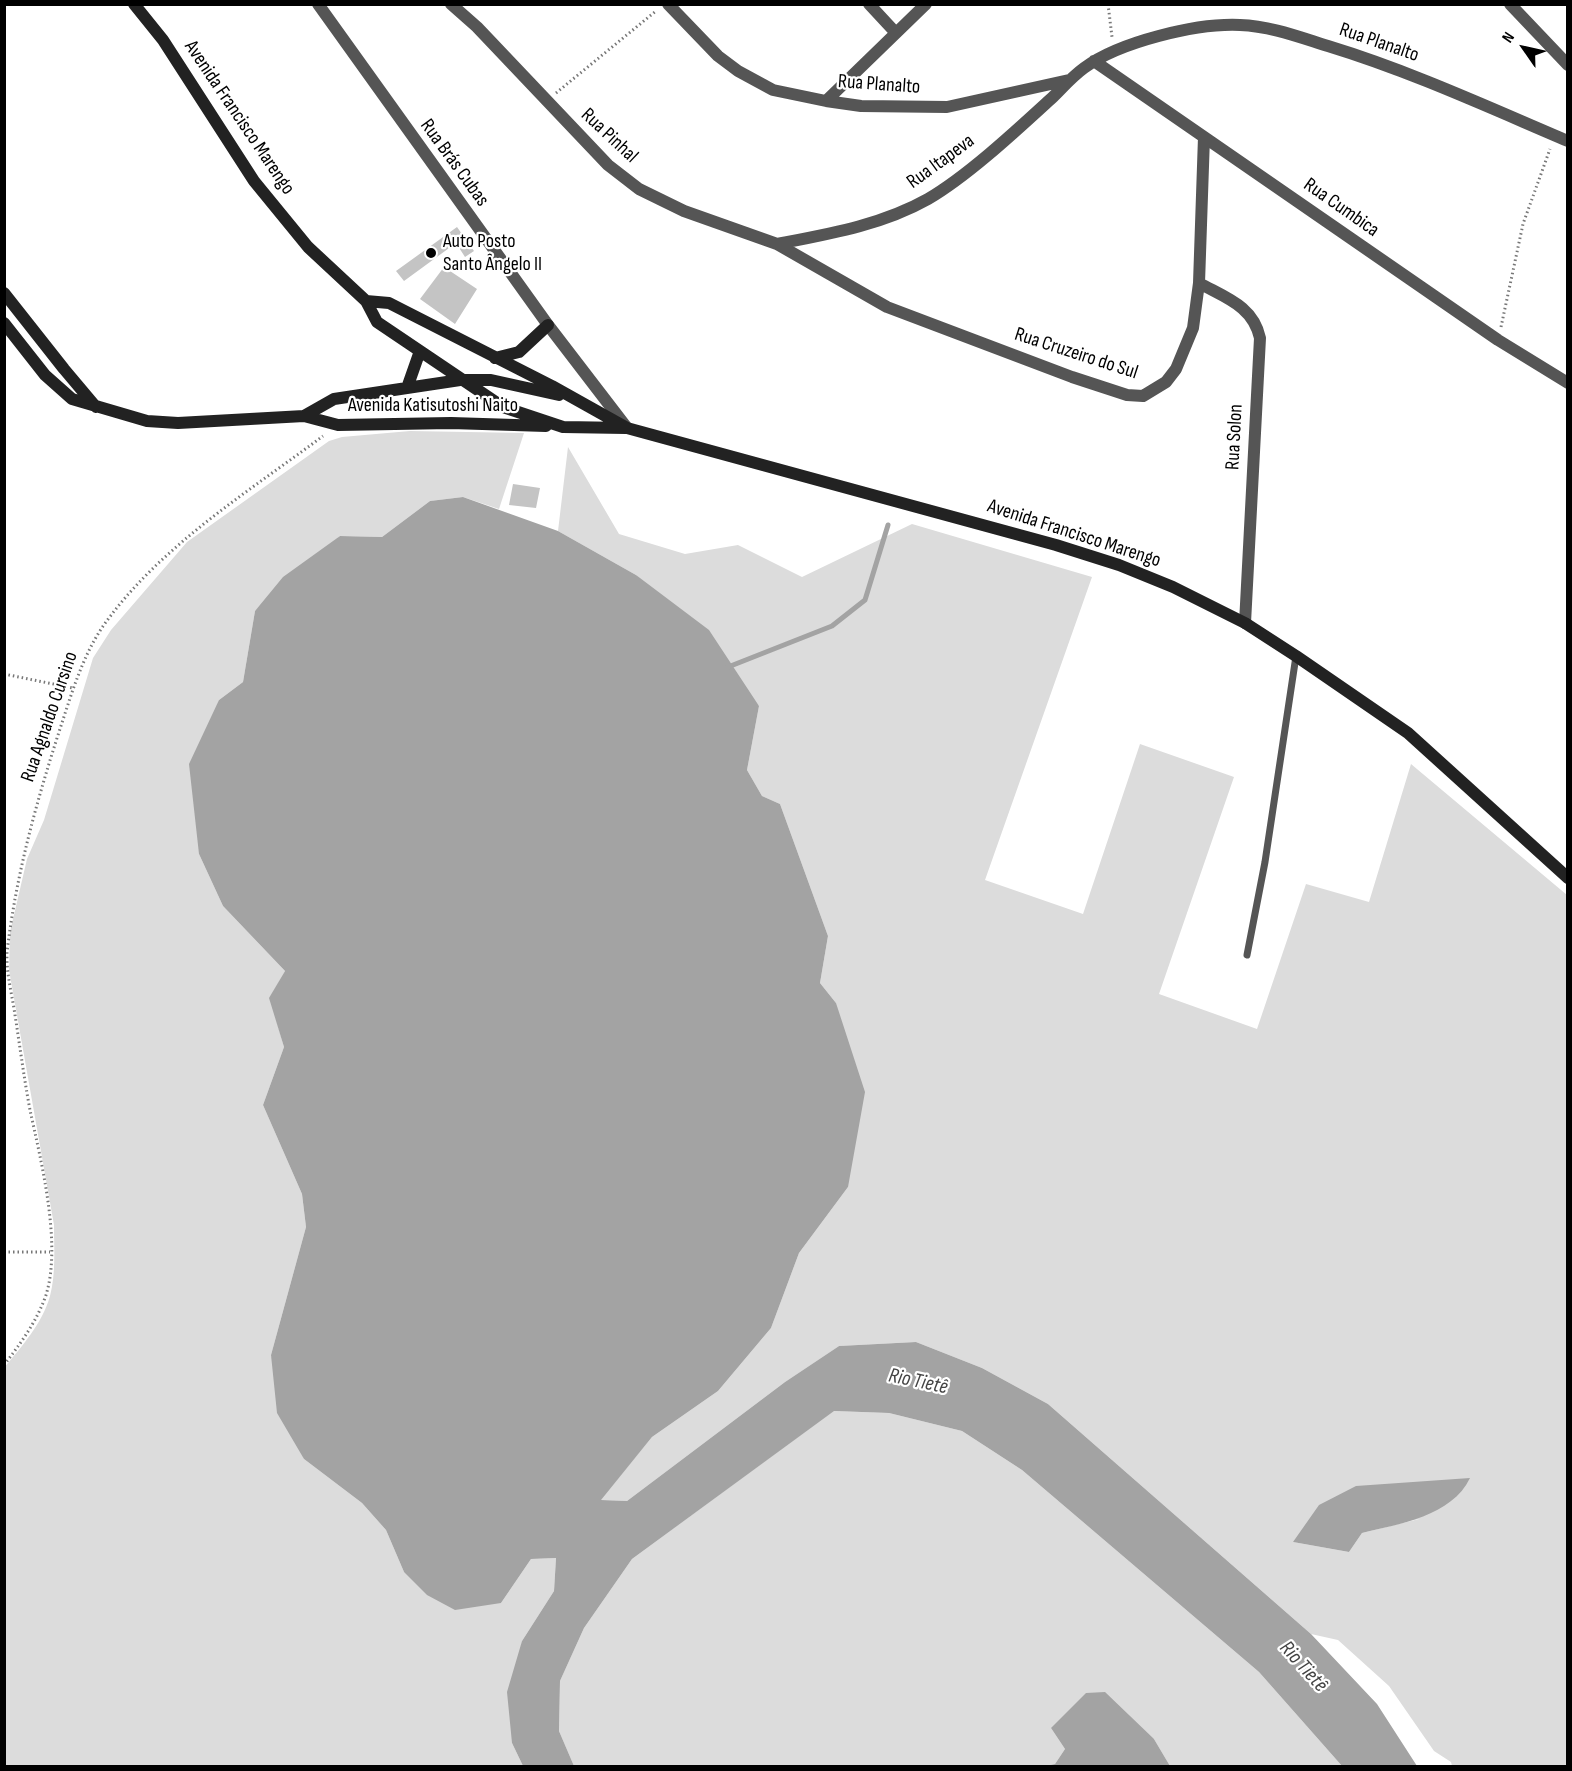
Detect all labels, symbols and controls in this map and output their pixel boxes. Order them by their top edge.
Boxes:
street label: Rua Planalto [1336,18,1422,68]
north arrow [1494,18,1554,78]
text: N [1498,29,1519,47]
street label: Avenida Francisco Marengo [179,36,299,200]
street label: Rua Planalto [837,70,921,100]
street label: Rua Pinhal [576,104,642,168]
street label: Rua Brás Cubas [414,115,494,211]
street label: Rua Itapeva [903,130,979,194]
street label: Rua Cumbica [1299,173,1383,243]
place label: Auto Posto Santo Ângelo II [443,230,542,277]
marker: Auto Posto Santo Ângelo II [424,246,438,260]
street label: Rua Cruzeiro do Sul [1011,323,1141,385]
street label: Avenida Katisutoshi Naito [348,394,518,418]
street label: Rua Solon [1221,403,1249,471]
street label: Avenida Francisco Marengo [984,495,1164,573]
street label: Rua Agnaldo Cursino [16,649,84,785]
water label: Rio Tietê [886,1363,950,1401]
water label: Rio Tietê [1274,1636,1332,1698]

